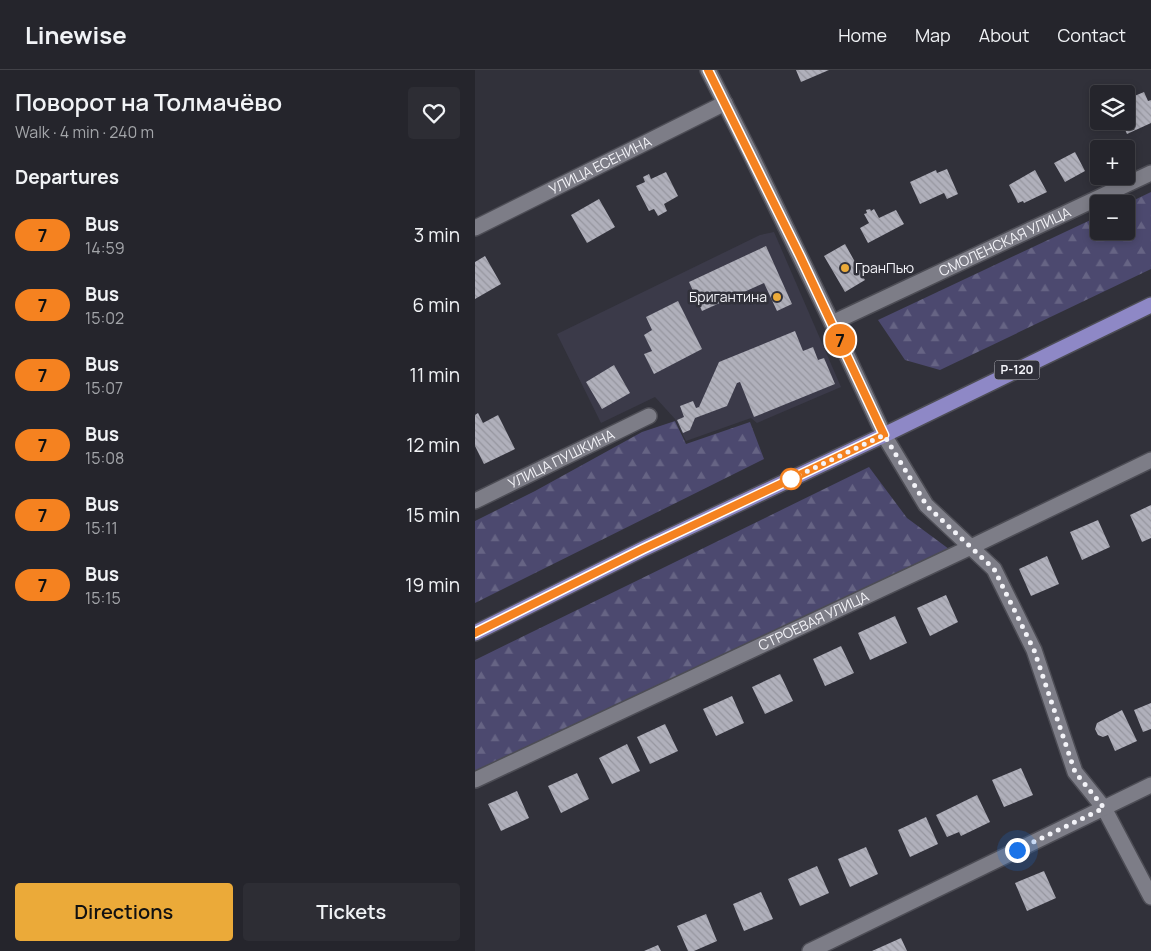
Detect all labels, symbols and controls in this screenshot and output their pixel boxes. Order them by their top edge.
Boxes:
text: Linewise [25,18,127,51]
text: Home [838,23,887,47]
text: Map [915,23,951,47]
text: About [979,23,1029,47]
text: Contact [1057,23,1126,47]
text: Поворот на Толмачёво [15,85,282,118]
map controls [1090,85,1135,240]
button: layers [1090,85,1135,130]
button: heart [408,87,460,139]
text: Walk · 4 min · 240 m [15,121,154,143]
street label: УЛИЦА ЕСЕНИНА [546,131,654,199]
button: + [1090,140,1135,185]
text: Departures [15,164,119,190]
button: − [1090,195,1135,240]
street label: СМОЛЕНСКАЯ УЛИЦА [935,202,1074,280]
text: Bus [85,211,119,237]
text: 3 min [414,222,460,248]
text: 7 [38,223,47,247]
text: 14:59 [85,237,125,259]
place label: ГранПью [855,258,914,277]
marker: ГранПью [839,262,851,274]
text: Bus [85,281,119,307]
place label: Бригантина [689,287,767,306]
marker: Бригантина [771,291,783,303]
text: 6 min [413,292,460,318]
text: 7 [38,293,47,317]
text: 15:02 [85,307,124,329]
line badge: 7 [824,324,856,356]
text: 7 [835,328,845,352]
text: Bus [85,351,119,377]
road number: Р-120 [995,360,1039,380]
text: 11 min [410,362,460,388]
text: 7 [38,363,47,387]
text: 15:07 [85,377,123,399]
text: Bus [85,421,119,447]
street label: УЛИЦА ПУШКИНА [505,424,618,492]
text: 12 min [406,432,460,458]
text: 7 [38,433,47,457]
text: 15:08 [85,447,124,469]
unlabelled marker [780,468,802,490]
text: Bus [85,491,119,517]
text: 15 min [406,502,460,528]
text: 7 [38,503,47,527]
text: 15:11 [85,517,118,539]
text: Bus [85,561,119,587]
text: 19 min [405,572,460,598]
text: 7 [38,573,47,597]
street label: СТРОЕВАЯ УЛИЦА [755,586,872,655]
text: 15:15 [85,587,121,609]
your location [1005,838,1030,863]
button: Directions [15,883,233,941]
button: Tickets [243,883,460,941]

